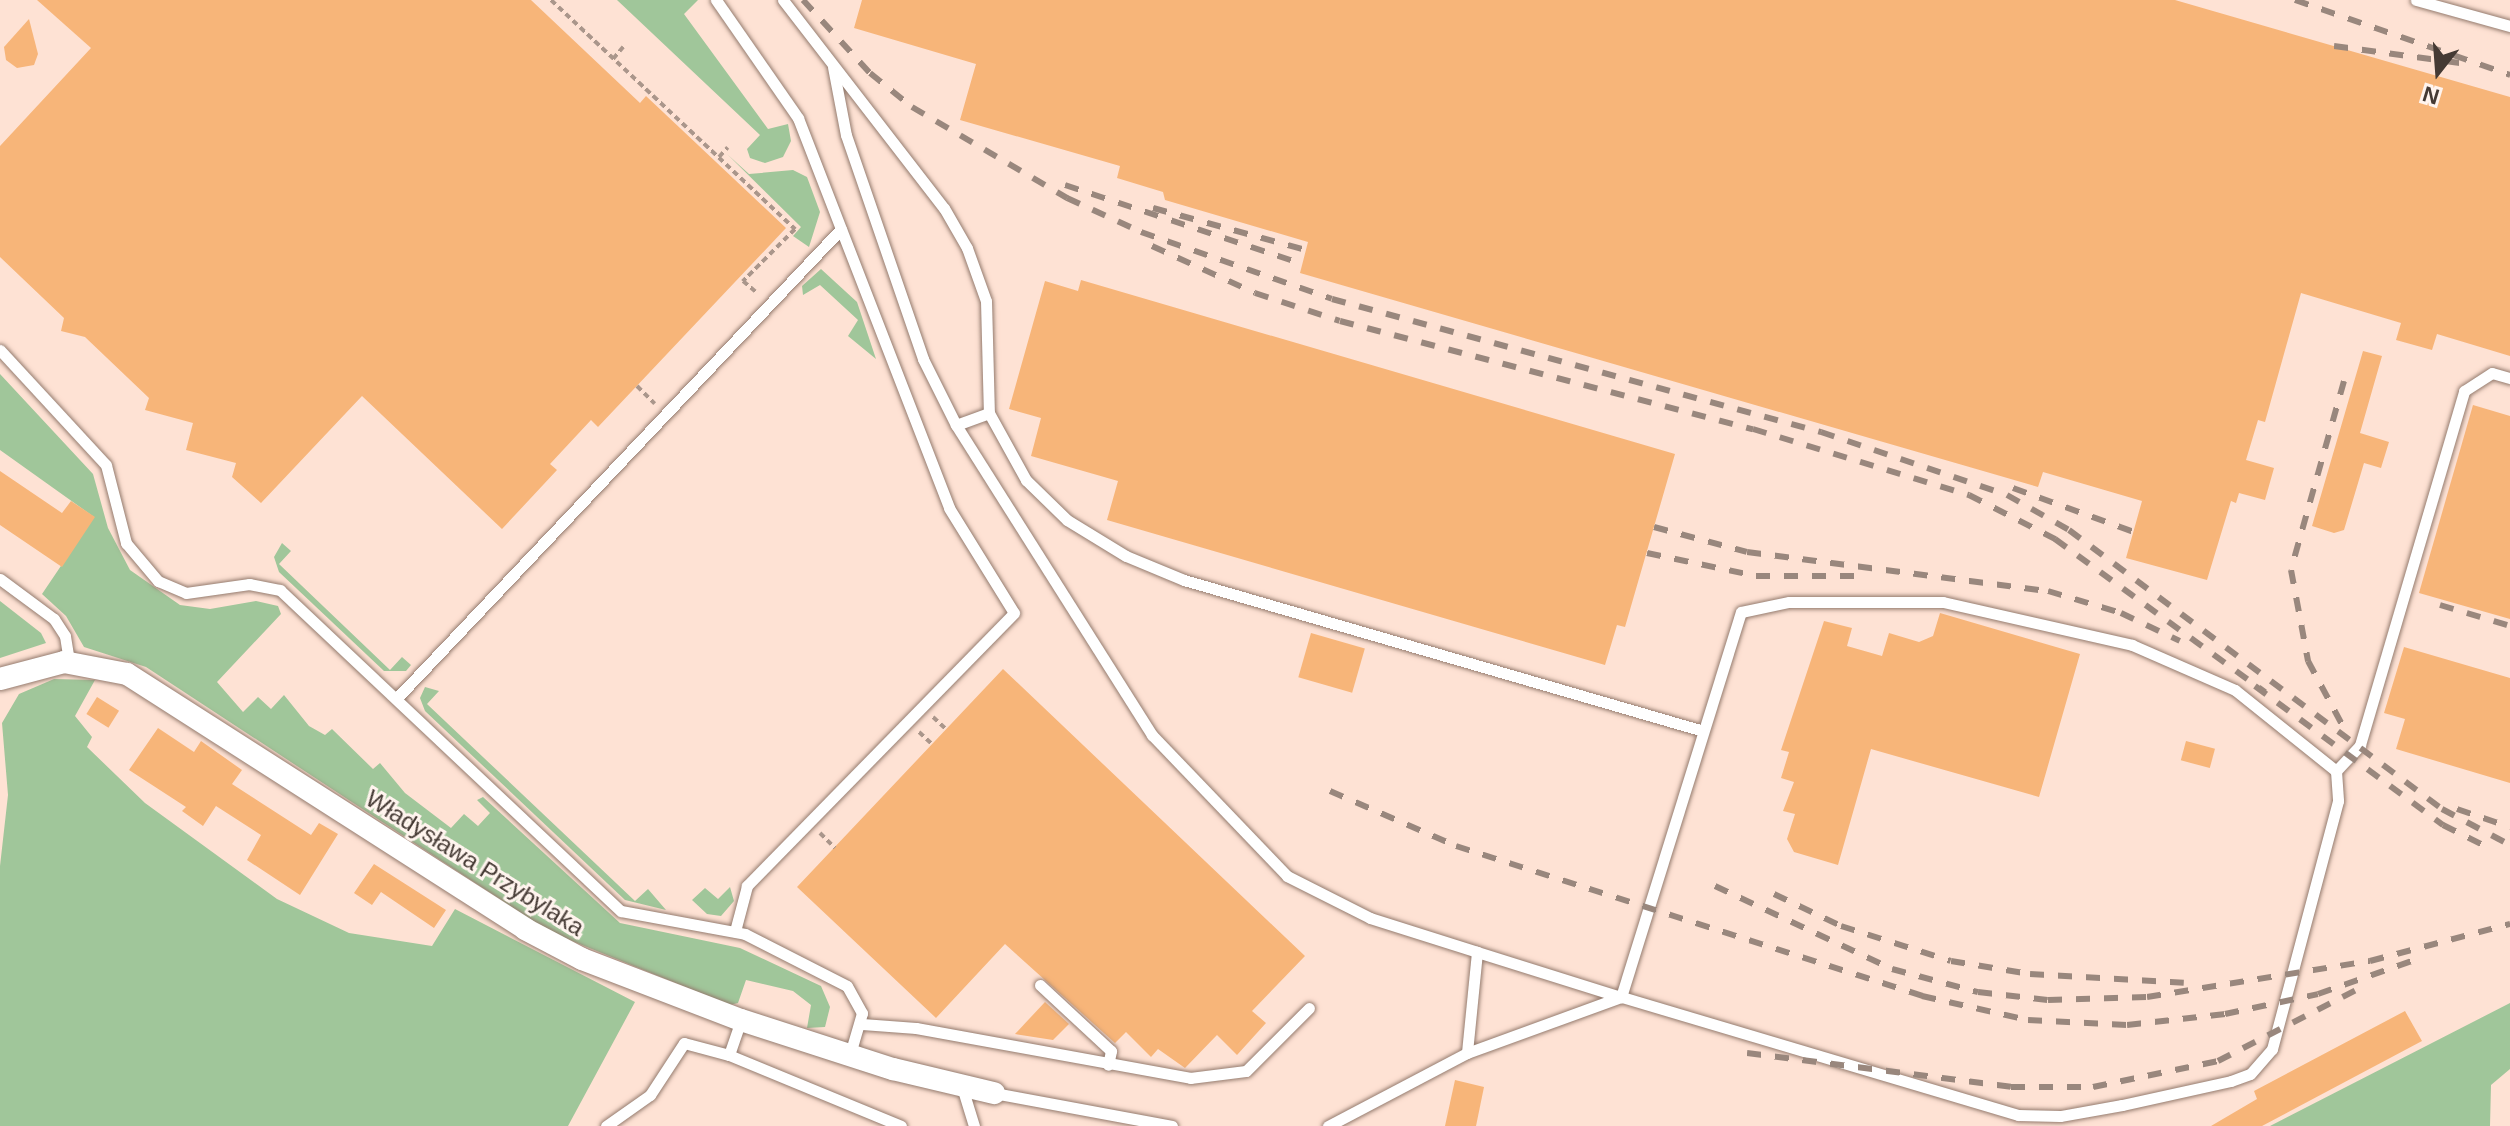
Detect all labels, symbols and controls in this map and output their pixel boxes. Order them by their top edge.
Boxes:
north arrow [2398,32,2478,112]
text: N [2420,81,2442,110]
street label: Władysława Przybylaka [360,784,590,942]

